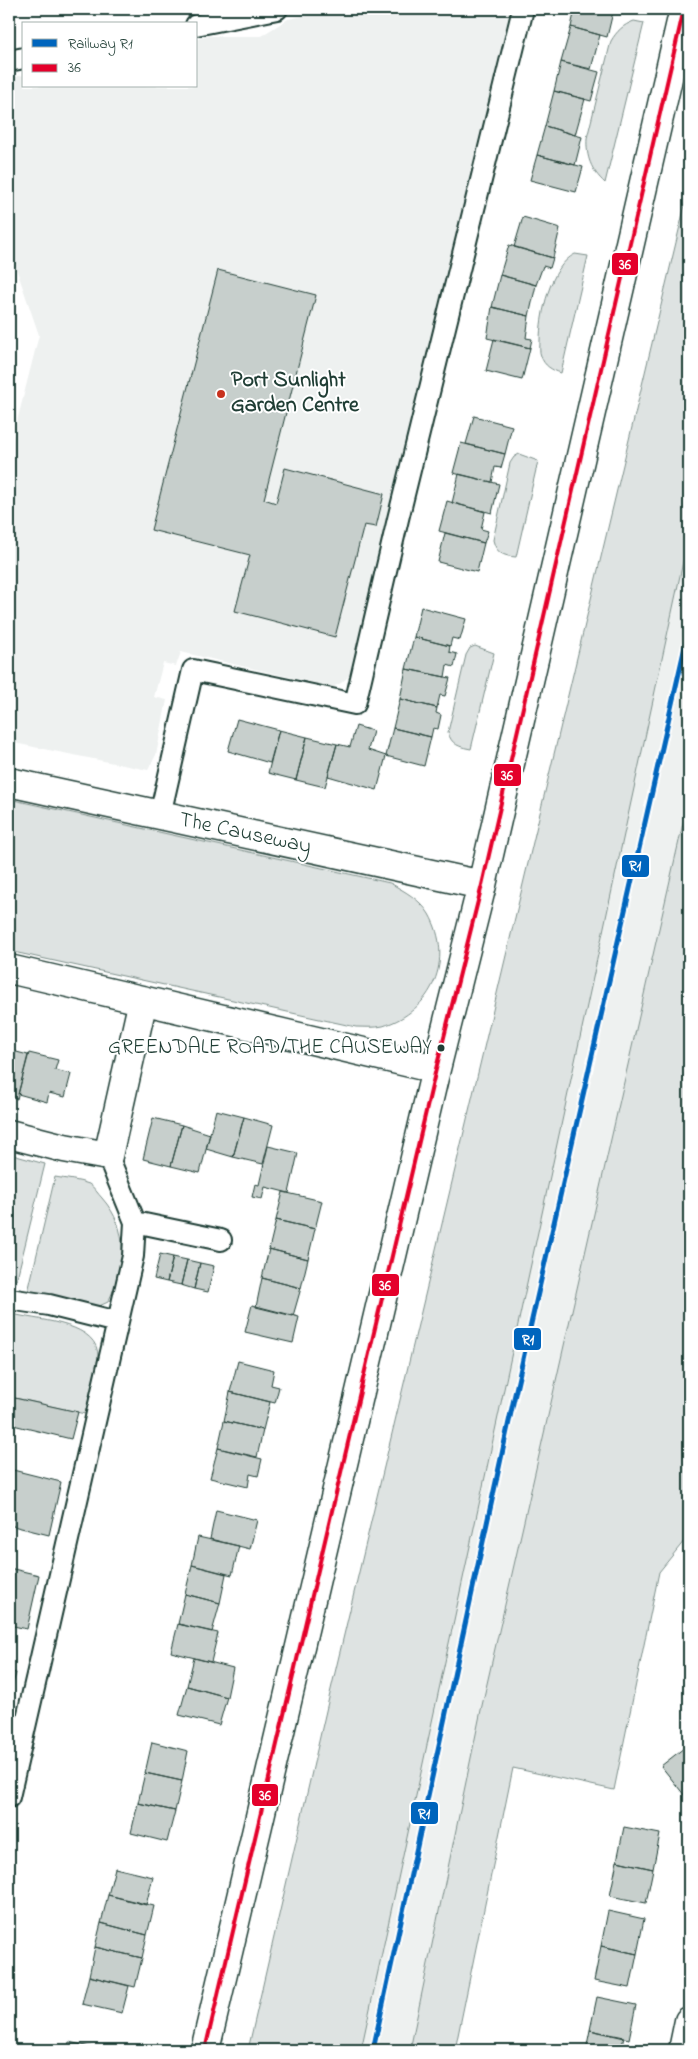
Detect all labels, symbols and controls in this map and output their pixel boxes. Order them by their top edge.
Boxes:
legend [22,22,198,88]
text: Railway R1 [68,33,133,56]
text: 36 [68,57,81,79]
line badge: 36 [611,252,639,276]
text: 36 [618,255,632,276]
place label: Port Sunlight Garden Centre [231,365,360,422]
marker: Port Sunlight Garden Centre [215,388,227,400]
line badge: 36 [493,763,522,787]
text: 36 [500,766,514,787]
street label: The Causeway [176,804,314,865]
line badge: R1 [621,854,650,878]
text: R1 [628,856,642,877]
place label: GREENDALE ROAD/THE CAUSEWAY [108,1033,432,1063]
marker: GREENDALE ROAD/THE CAUSEWAY [436,1043,446,1053]
line badge: 36 [371,1273,400,1297]
text: 36 [378,1276,392,1297]
line badge: R1 [513,1327,542,1351]
text: R1 [521,1330,535,1351]
line badge: 36 [251,1783,279,1807]
text: 36 [258,1786,272,1807]
line badge: R1 [410,1801,439,1825]
text: R1 [417,1804,431,1825]

